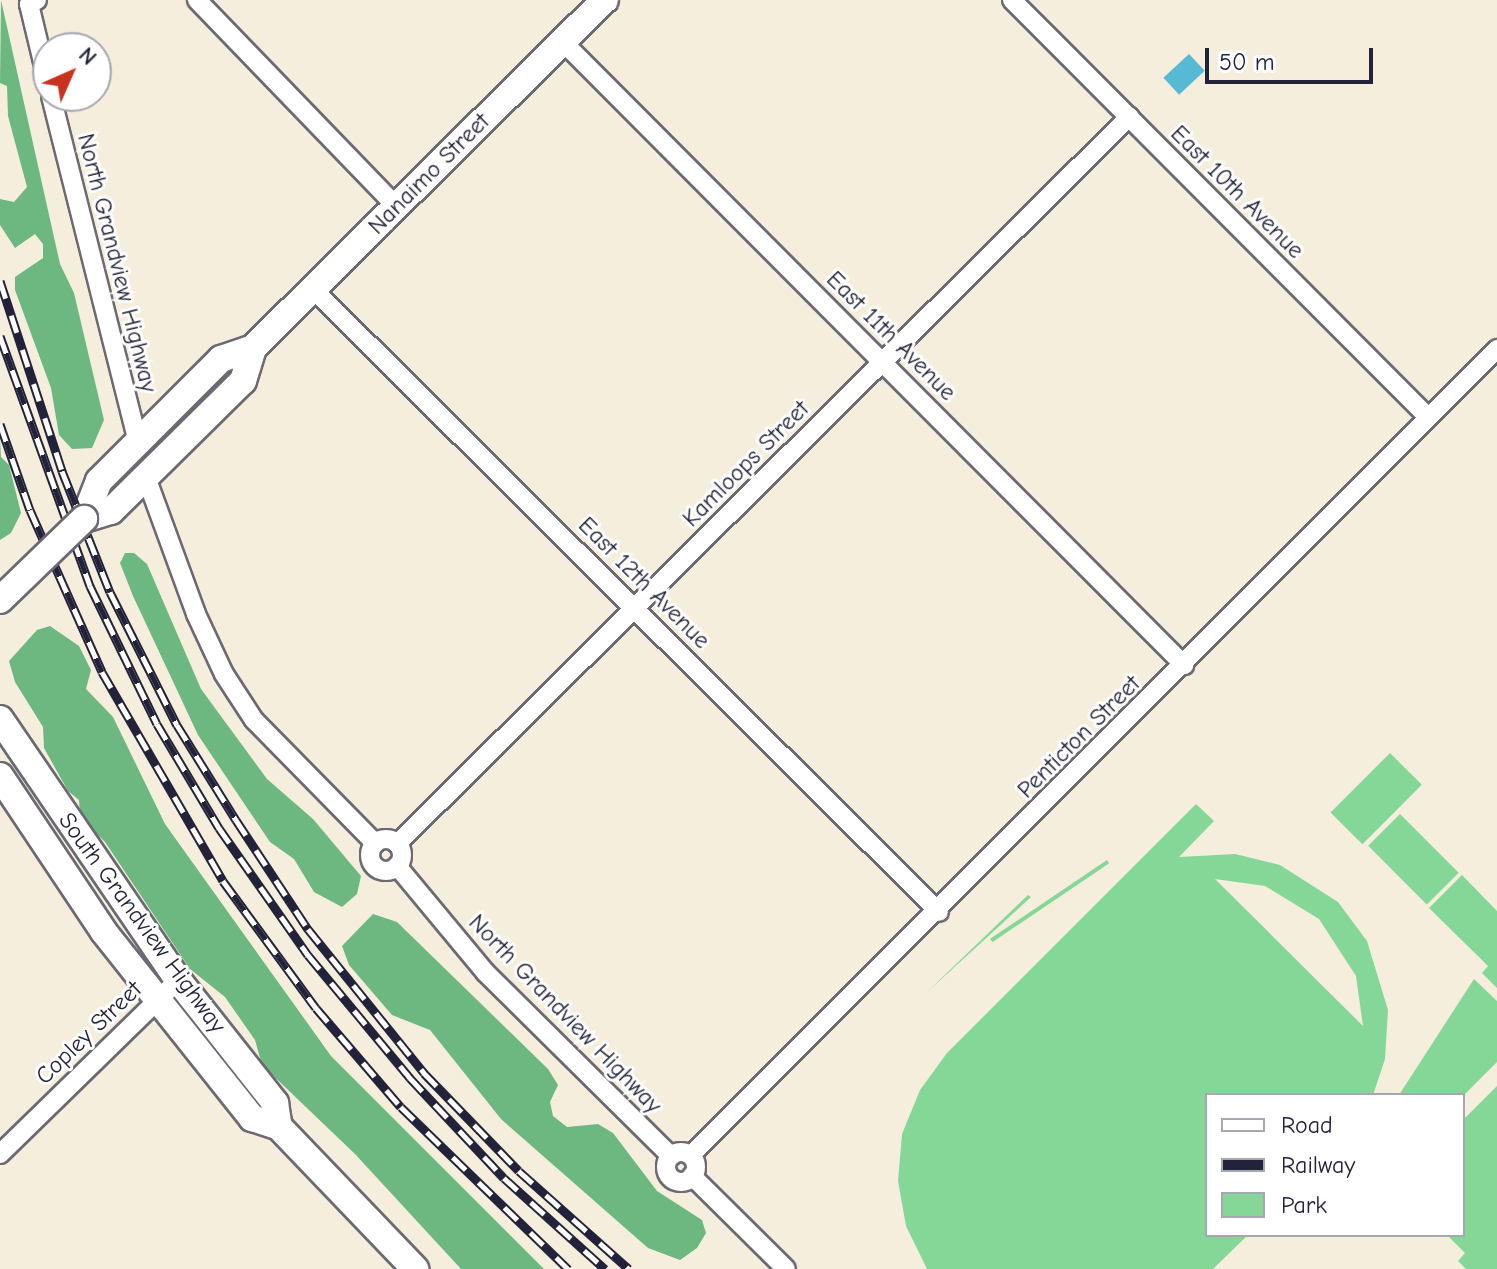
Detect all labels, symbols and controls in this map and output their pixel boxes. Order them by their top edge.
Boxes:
north arrow [32,32,112,112]
scale bar [1209,32,1377,82]
text: N [73,42,102,71]
text: 50 m [1219,48,1275,76]
street label: Nanaimo Street [362,107,496,241]
street label: East 10th Avenue [1164,119,1310,265]
street label: North Grandview Highway [71,131,163,395]
street label: East 11th Avenue [820,265,962,407]
street label: Kamloops Street [677,395,815,533]
street label: East 12th Avenue [572,511,716,655]
street label: Penticton Street [1012,670,1146,804]
street label: South Grandview Highway [52,807,232,1039]
street label: North Grandview Highway [462,908,668,1120]
street label: Copley Street [30,975,148,1091]
legend [1205,1093,1465,1237]
text: Road [1281,1111,1333,1139]
text: Railway [1281,1151,1355,1179]
text: Park [1281,1191,1327,1219]

